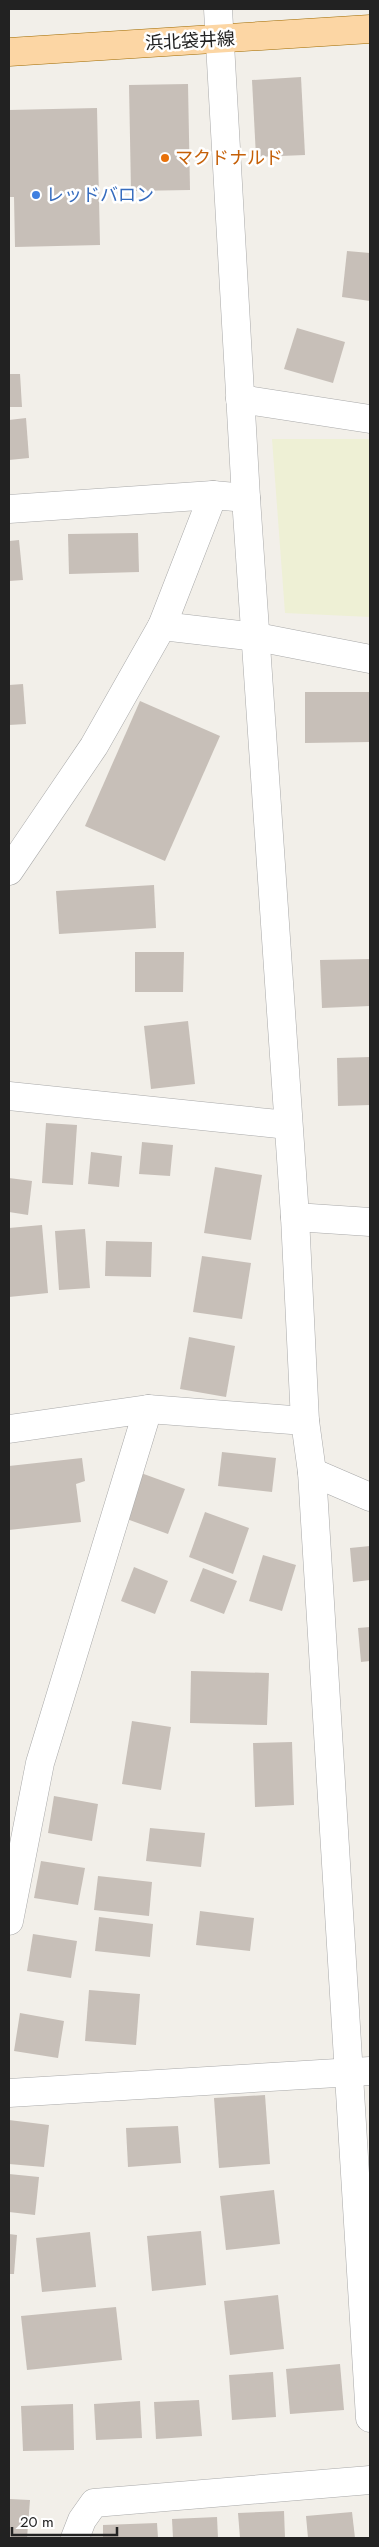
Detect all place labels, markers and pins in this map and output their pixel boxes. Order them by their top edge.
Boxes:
place label: マクドナルド [175,145,283,171]
marker: マクドナルド [159,152,171,164]
place label: レッドバロン [46,182,154,208]
marker: レッドバロン [30,189,42,201]

